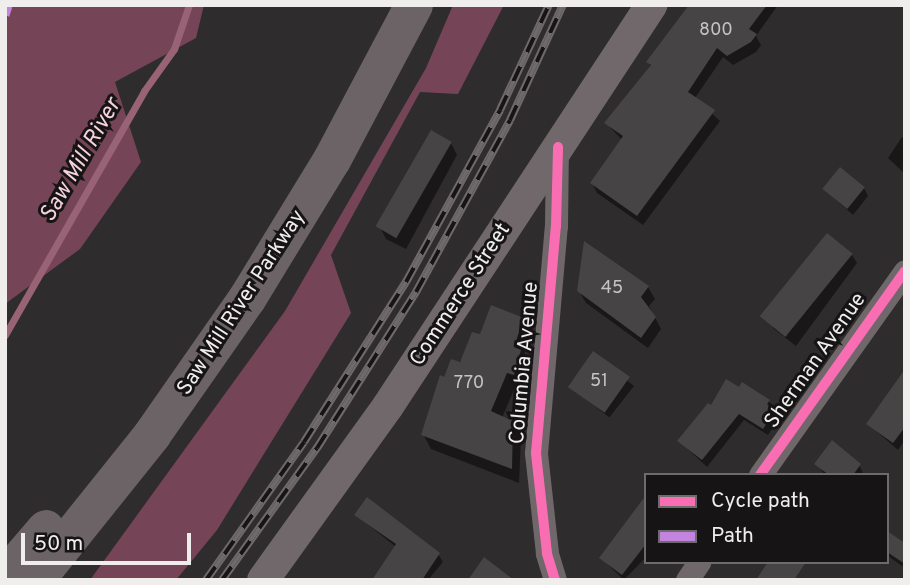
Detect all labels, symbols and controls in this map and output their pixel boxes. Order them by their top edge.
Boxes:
house number: 800 [699,20,733,42]
water label: Saw Mill River [35,94,129,228]
street label: Saw Mill River Parkway [173,206,311,400]
street label: Commerce Street [405,219,517,371]
house number: 45 [601,278,623,300]
street label: Columbia Avenue [505,280,545,446]
street label: Sherman Avenue [760,288,872,434]
house number: 51 [590,371,608,393]
house number: 770 [454,373,484,395]
legend [644,473,889,564]
text: Cycle path [711,488,810,515]
scale bar [24,518,194,562]
text: Path [711,523,754,550]
text: 50 m [34,531,83,558]

